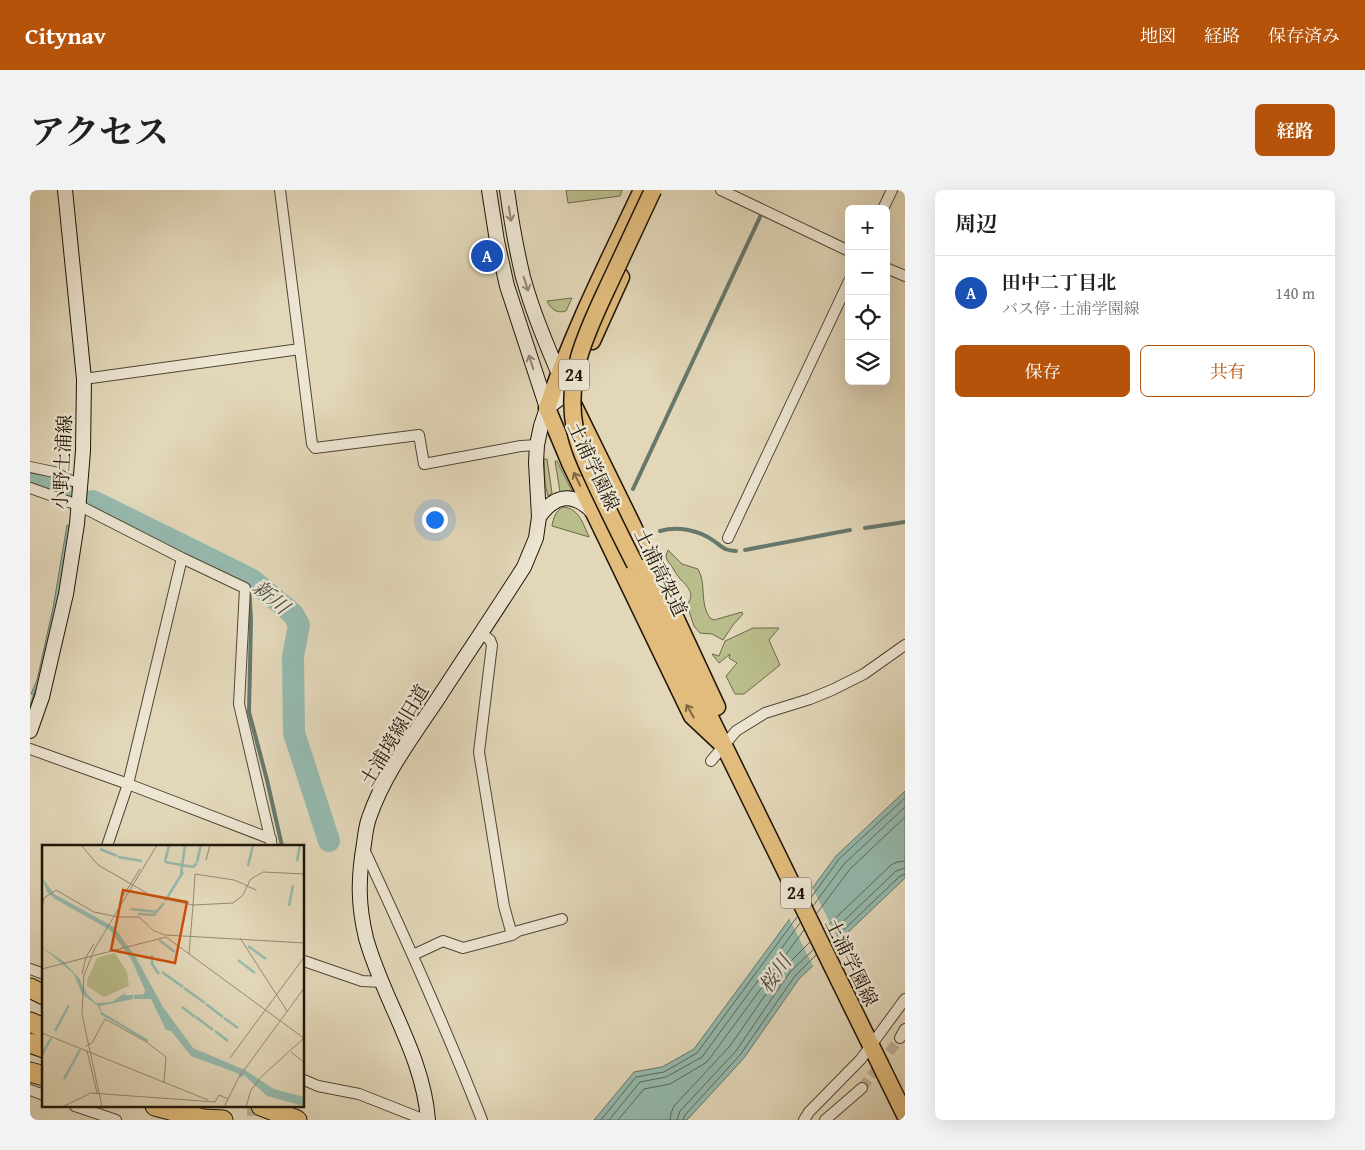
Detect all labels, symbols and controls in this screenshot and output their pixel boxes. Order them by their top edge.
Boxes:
text: Citynav [25,18,106,53]
text: 地図 [1140,22,1176,49]
text: 経路 [1204,22,1240,49]
text: 保存済み [1268,22,1340,49]
button: 経路 [1255,104,1335,156]
text: アクセス [30,106,169,157]
one-way arrow [506,205,516,221]
map controls [845,205,890,385]
button: + [845,205,890,250]
text: 周辺 [955,208,997,239]
pin: A [471,237,503,275]
button: − [845,250,890,295]
text: 田中二丁目北 [1002,268,1116,296]
one-way arrow [522,276,531,292]
text: A [966,281,976,305]
text: 140 m [1275,281,1315,305]
button: locate [845,295,890,340]
text: バス停 · 土浦学園線 [1002,296,1140,320]
button: layers [845,340,890,385]
button: 保存 [955,345,1130,397]
button: 共有 [1140,345,1315,397]
one-way arrow [526,355,535,371]
road number: 24 [559,360,589,390]
street label: 小野土浦線 [46,414,78,510]
street label: 土浦学園線 [561,417,627,515]
one-way arrow [572,472,582,487]
your location [422,507,448,533]
street label: 土浦高架道 [628,523,694,621]
water label: 新川 [247,573,297,622]
street label: 土浦境線旧道 [353,679,435,791]
one-way arrow [685,703,695,718]
inset map [42,845,305,1108]
road number: 24 [781,878,811,908]
street label: 土浦学園線 [819,913,885,1011]
water label: 桜川 [751,947,799,998]

